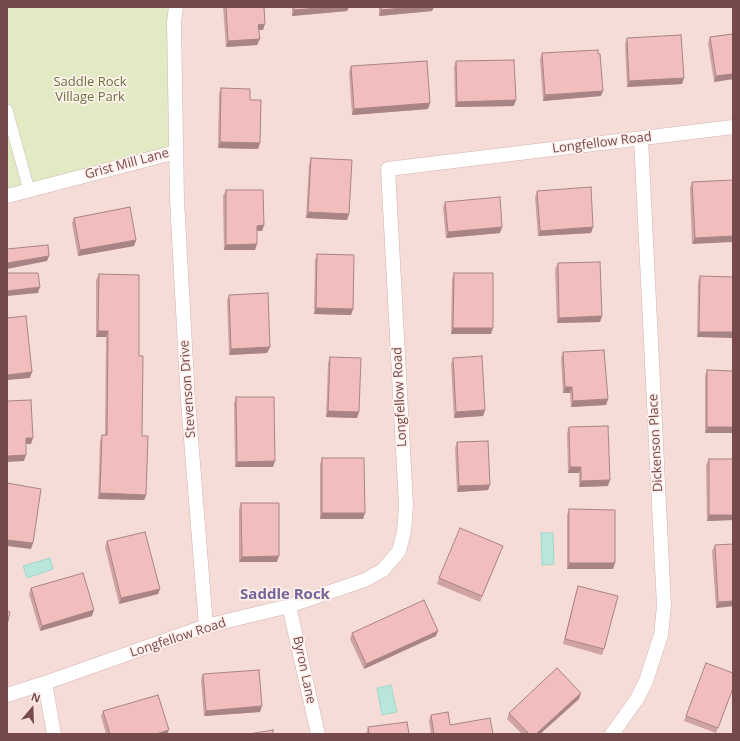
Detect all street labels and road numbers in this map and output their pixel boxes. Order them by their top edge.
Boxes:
street label: Longfellow Road [551,129,653,157]
street label: Grist Mill Lane [83,145,171,183]
street label: Stevenson Drive [177,340,199,438]
street label: Longfellow Road [390,347,410,447]
street label: Dickenson Place [646,394,666,492]
street label: Longfellow Road [128,615,228,661]
street label: Byron Lane [289,635,319,705]

